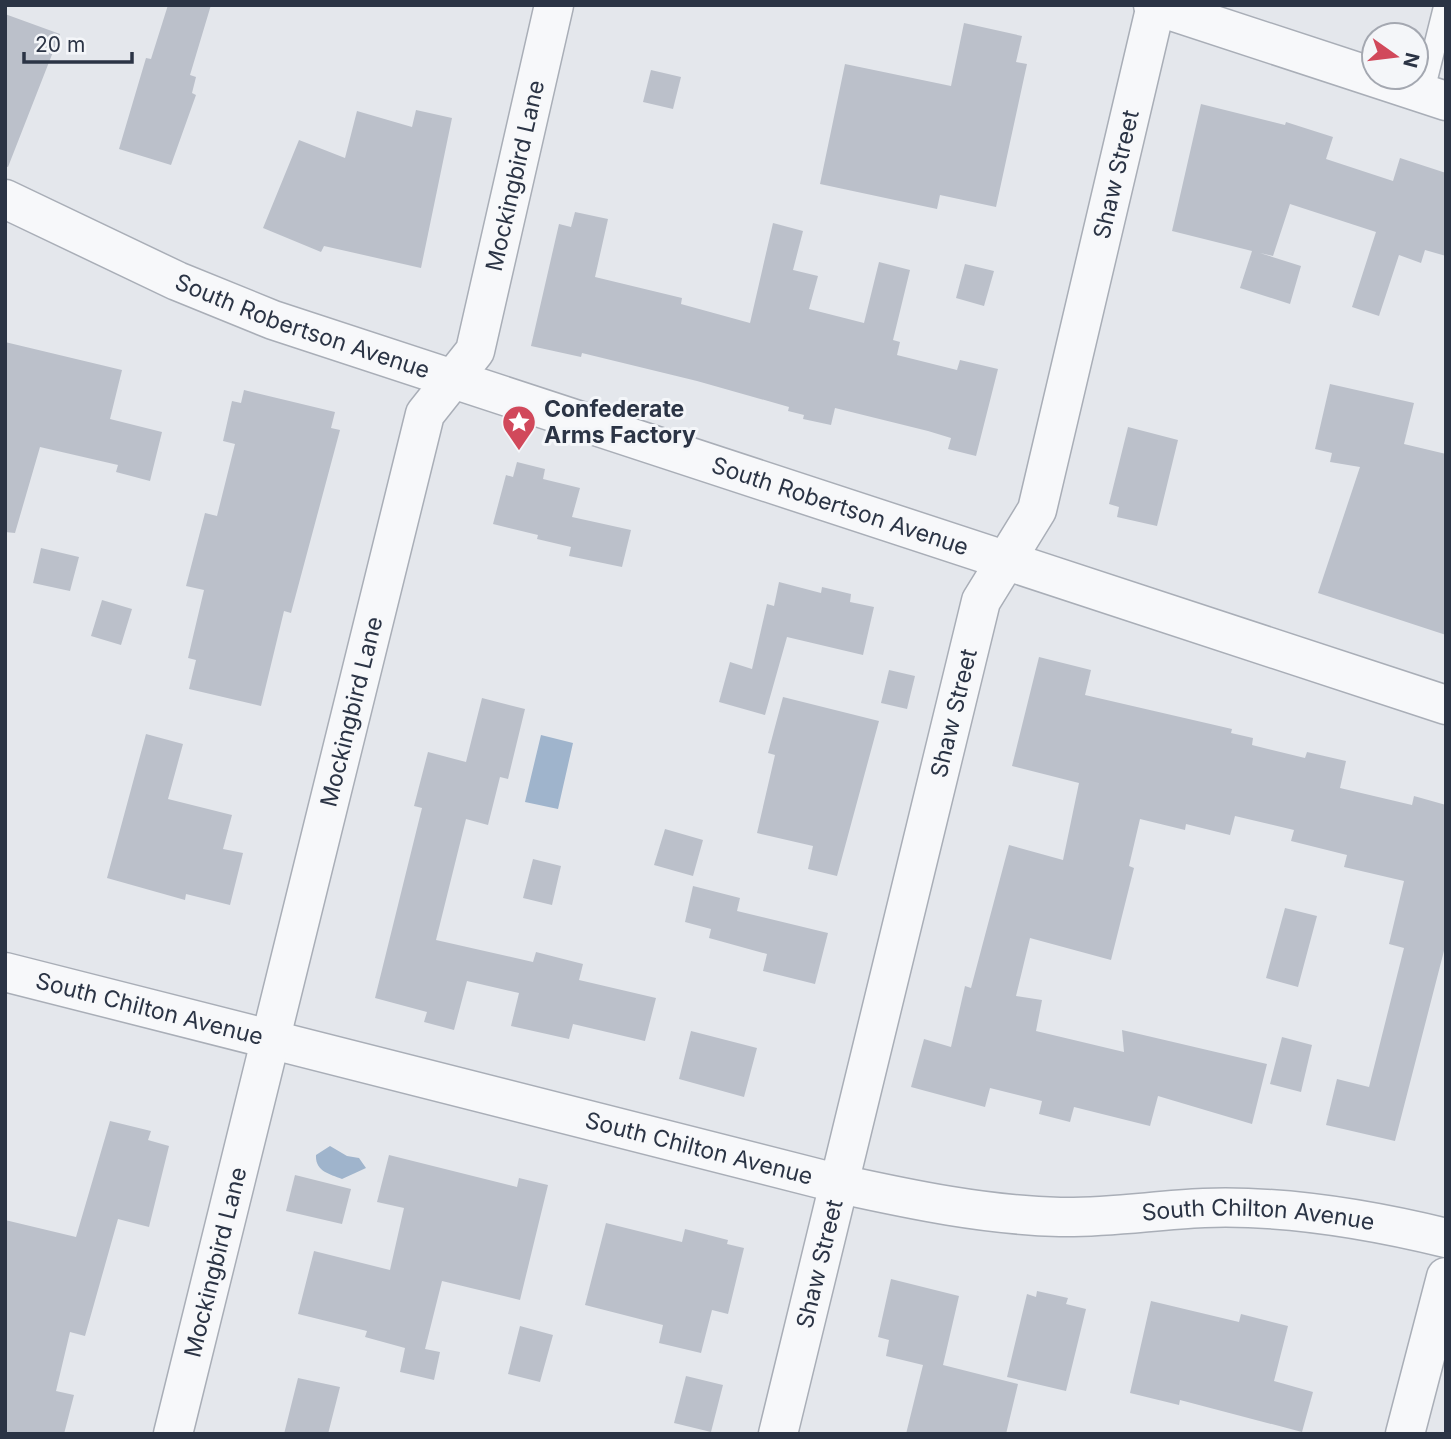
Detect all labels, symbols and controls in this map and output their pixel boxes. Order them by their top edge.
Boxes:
scale bar [24,21,133,65]
north arrow [1360,21,1430,91]
text: 20 m [35,32,85,57]
text: N [1398,50,1424,70]
street label: Mockingbird Lane [480,77,550,274]
street label: Shaw Street [1087,107,1145,242]
street label: South Robertson Avenue [171,268,433,385]
place label: Confederate Arms Factory [544,395,696,449]
place icon: Confederate Arms Factory [500,403,538,452]
street label: South Robertson Avenue [708,451,972,561]
street label: Mockingbird Lane [314,614,388,810]
street label: Shaw Street [925,645,983,780]
street label: South Chilton Avenue [33,966,266,1051]
street label: South Chilton Avenue [582,1106,816,1191]
street label: Mockingbird Lane [178,1164,252,1360]
street label: South Chilton Avenue [1140,1194,1377,1236]
street label: Shaw Street [790,1196,849,1331]

